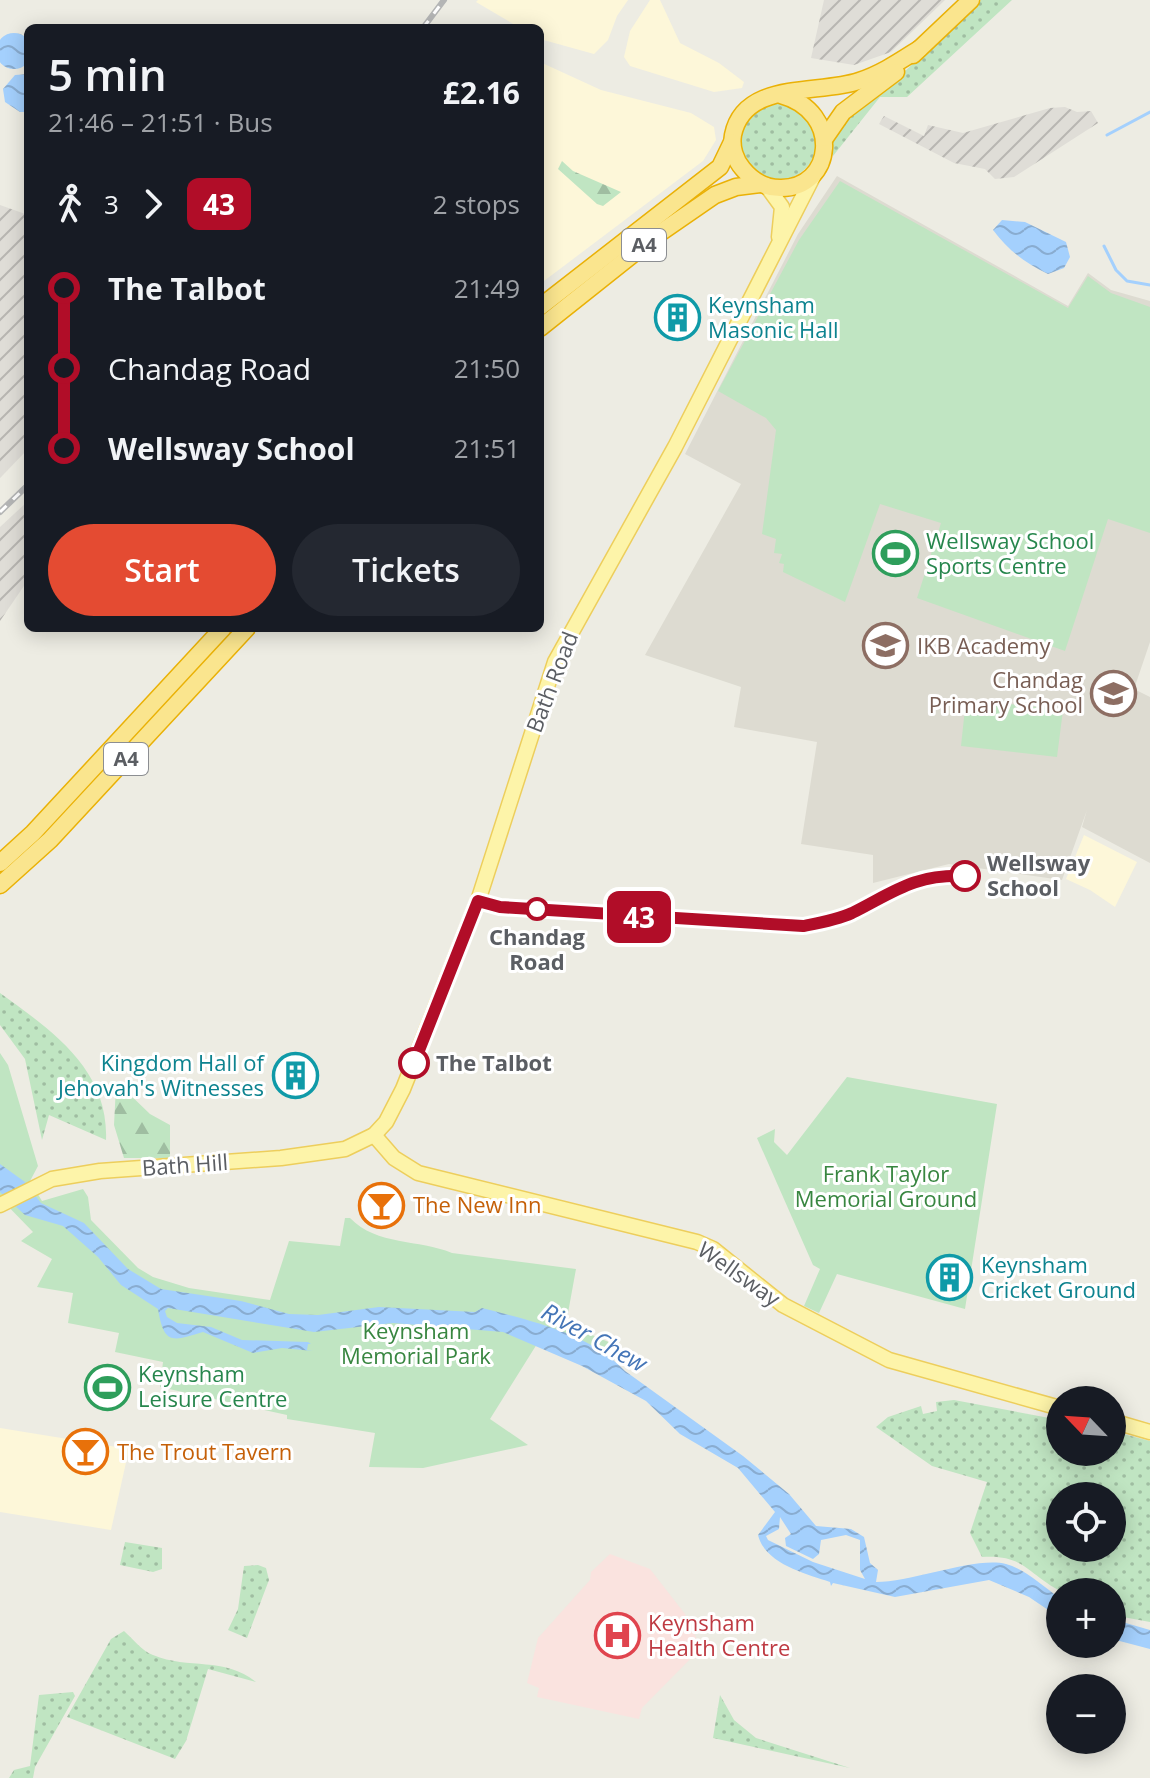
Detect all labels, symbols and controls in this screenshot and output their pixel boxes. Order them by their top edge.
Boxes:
text: 5 min [48,44,167,104]
text: £2.16 [443,72,520,113]
text: 21:46 – 21:51 · Bus [48,104,273,140]
icon: walk [48,182,92,226]
icon: forward [131,182,175,226]
text: 43 [203,185,235,223]
text: 3 [104,186,119,222]
text: 2 stops [433,186,520,222]
road number: A4 [622,229,666,261]
text: The Talbot [108,268,266,309]
text: 21:49 [454,270,520,306]
place label: Keynsham Masonic Hall [708,289,839,344]
building icon: Keynsham Masonic Hall [653,294,701,342]
text: Chandag Road [108,348,311,389]
text: 21:50 [454,350,520,386]
text: Wellsway School [108,428,355,469]
text: 21:51 [454,430,520,466]
button: Start [48,524,276,616]
button: Tickets [292,524,520,616]
place label: Wellsway School Sports Centre [926,525,1094,580]
sports icon: Wellsway School Sports Centre [871,530,919,578]
school or university icon: IKB Academy [862,622,910,670]
street label: Bath Road [518,627,584,736]
place label: IKB Academy [917,630,1051,660]
place label: Chandag Primary School [929,664,1083,719]
school or university icon: Chandag Primary School [1090,669,1138,717]
road number: A4 [104,743,148,775]
place label: Wellsway School [987,847,1091,902]
marker: Wellsway School [950,861,980,891]
line badge: 43 [603,891,675,943]
marker: Chandag Road [526,898,548,920]
text: 43 [623,898,655,936]
place label: Chandag Road [489,921,585,976]
place label: Kingdom Hall of Jehovah's Witnesses [56,1047,266,1102]
place label: The Talbot [436,1047,552,1077]
marker: The Talbot [399,1048,429,1078]
building icon: Kingdom Hall of Jehovah's Witnesses [271,1052,319,1100]
street label: Bath Hill [141,1146,229,1182]
park label: Frank Taylor Memorial Ground [795,1158,977,1213]
bar icon: The New Inn [358,1181,406,1229]
place label: The New Inn [413,1189,542,1219]
street label: Wellsway [692,1234,788,1313]
place label: Keynsham Cricket Ground [981,1249,1136,1304]
building icon: Keynsham Cricket Ground [926,1254,974,1302]
water label: River Chew [536,1294,655,1380]
park label: Keynsham Memorial Park [341,1315,491,1370]
place label: Keynsham Leisure Centre [138,1358,287,1413]
sports icon: Keynsham Leisure Centre [83,1363,131,1411]
north arrow [1046,1386,1126,1466]
map controls [1046,1386,1126,1754]
bar icon: The Trout Tavern [62,1428,110,1476]
place label: The Trout Tavern [117,1436,292,1466]
button: locate [1046,1482,1126,1562]
button: + [1046,1578,1126,1658]
place label: Keynsham Health Centre [648,1607,790,1662]
hospital icon: Keynsham Health Centre [593,1612,641,1660]
button: − [1046,1674,1126,1754]

